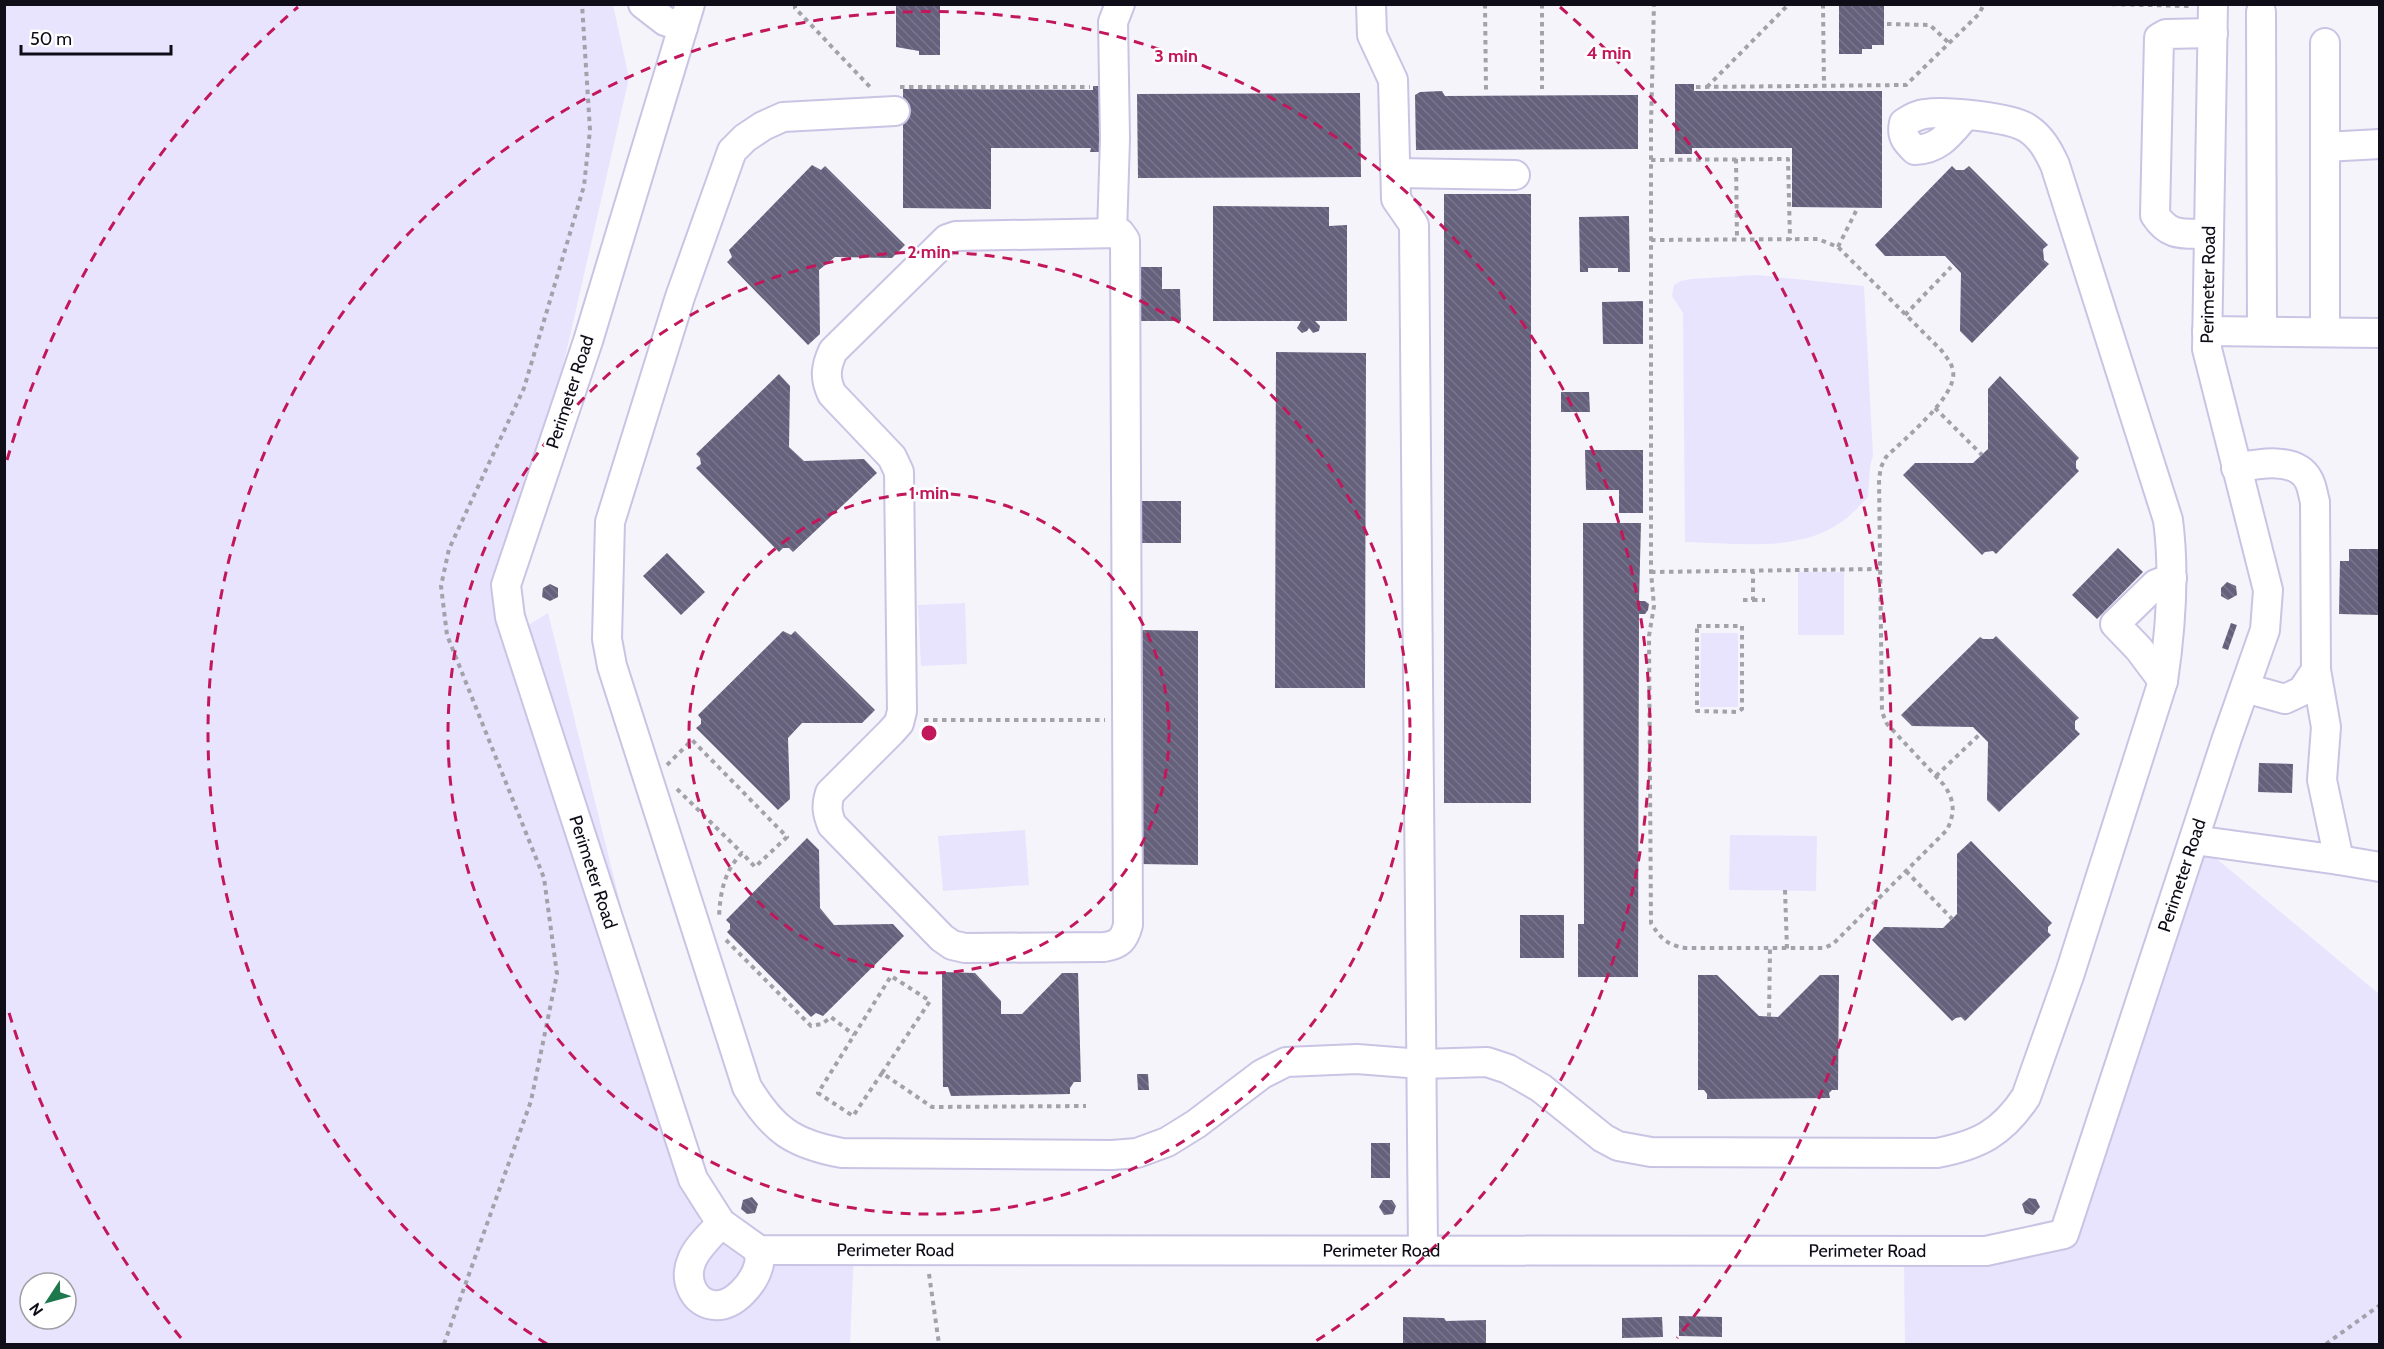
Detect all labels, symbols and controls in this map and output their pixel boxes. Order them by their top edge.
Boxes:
scale bar [21,18,171,56]
text: 50 m [30,28,72,50]
text: 4 min [1586,42,1632,64]
text: 3 min [1154,45,1198,67]
street label: Perimeter Road [2196,226,2220,344]
text: 2 min [907,241,951,263]
street label: Perimeter Road [541,333,599,451]
text: 1 min [909,482,949,504]
centre of rings [919,723,939,743]
street label: Perimeter Road [564,813,622,932]
street label: Perimeter Road [2153,816,2211,935]
street label: Perimeter Road [836,1239,954,1261]
street label: Perimeter Road [1322,1239,1440,1262]
street label: Perimeter Road [1808,1240,1926,1262]
north arrow [18,1271,78,1331]
text: N [25,1299,47,1320]

